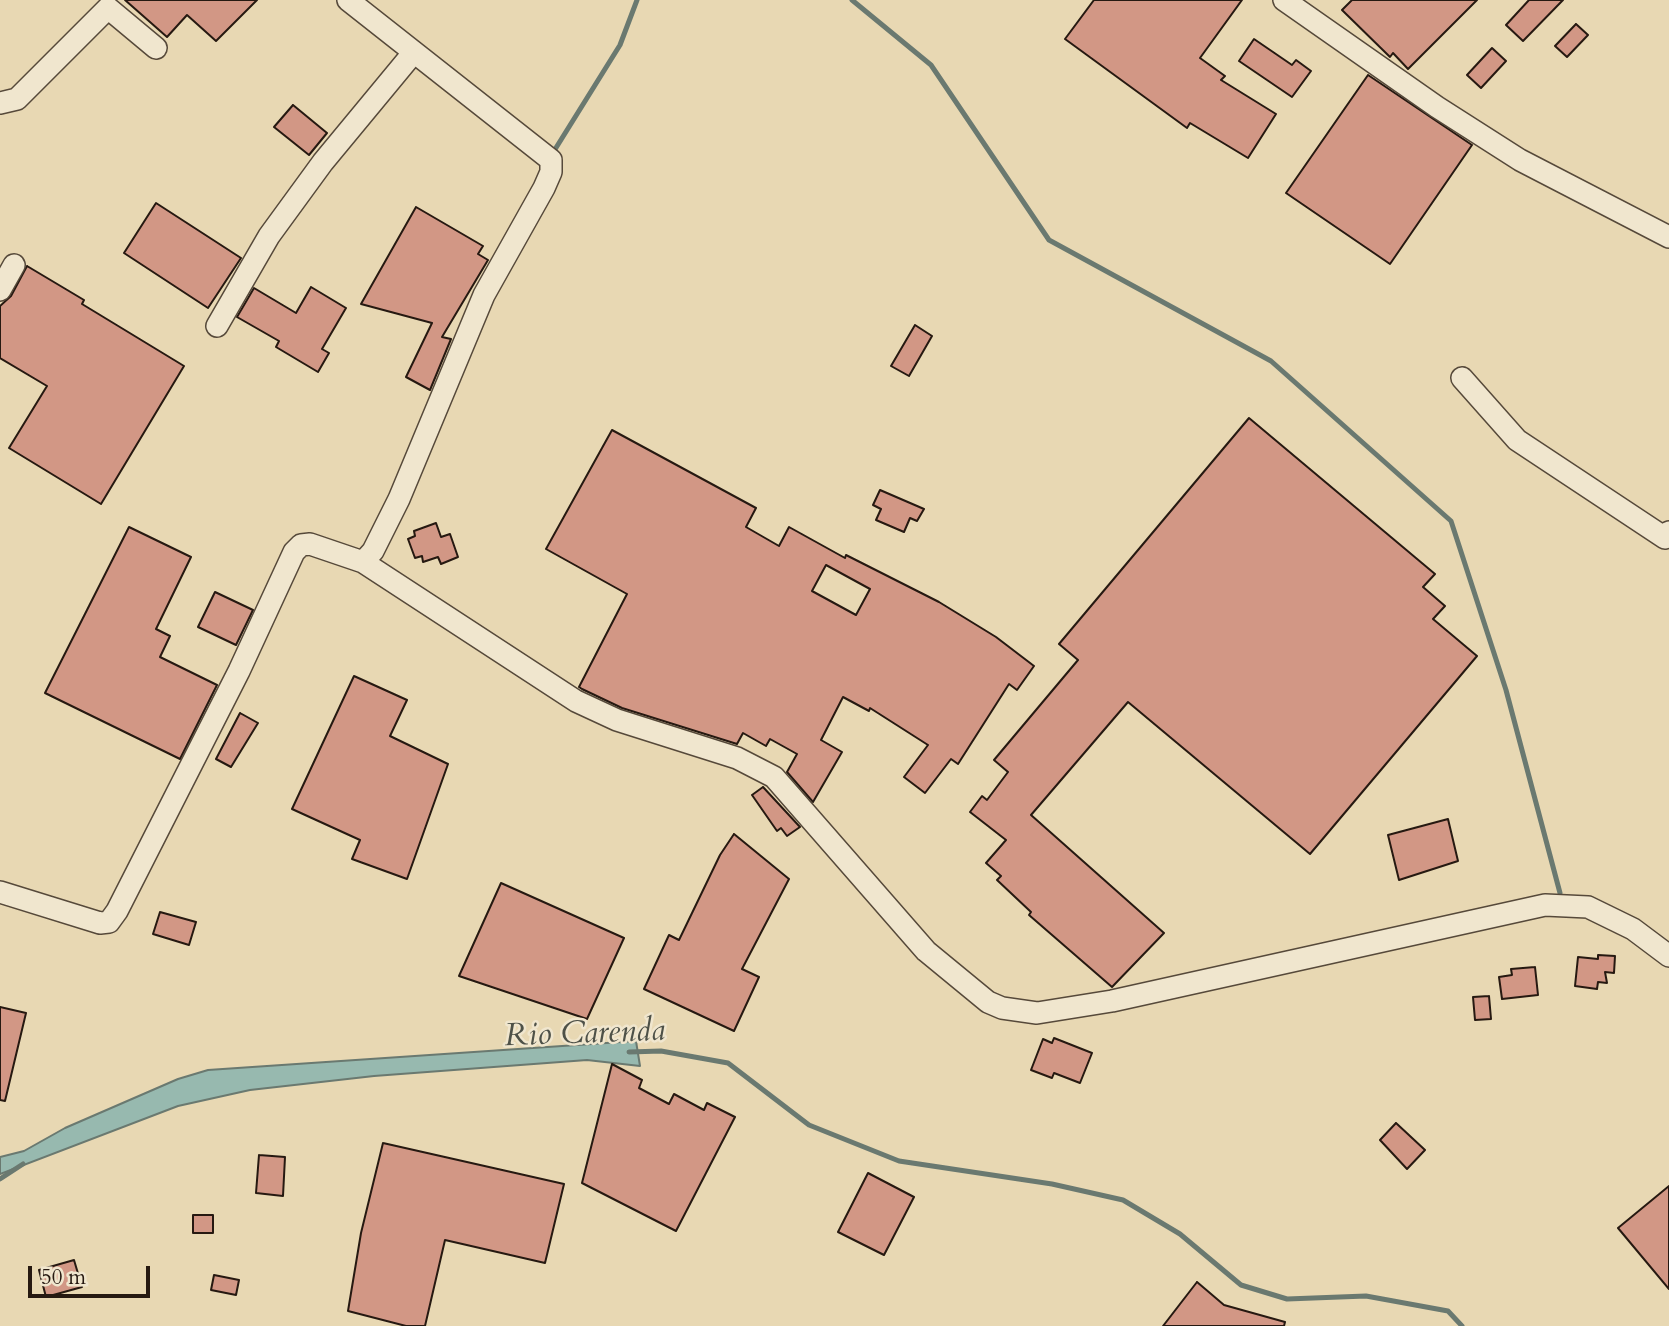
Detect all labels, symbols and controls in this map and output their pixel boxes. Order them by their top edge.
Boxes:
water label: Rio Carenda [504,1013,666,1057]
scale bar [32,1252,154,1296]
text: 50 m [41,1263,86,1292]

